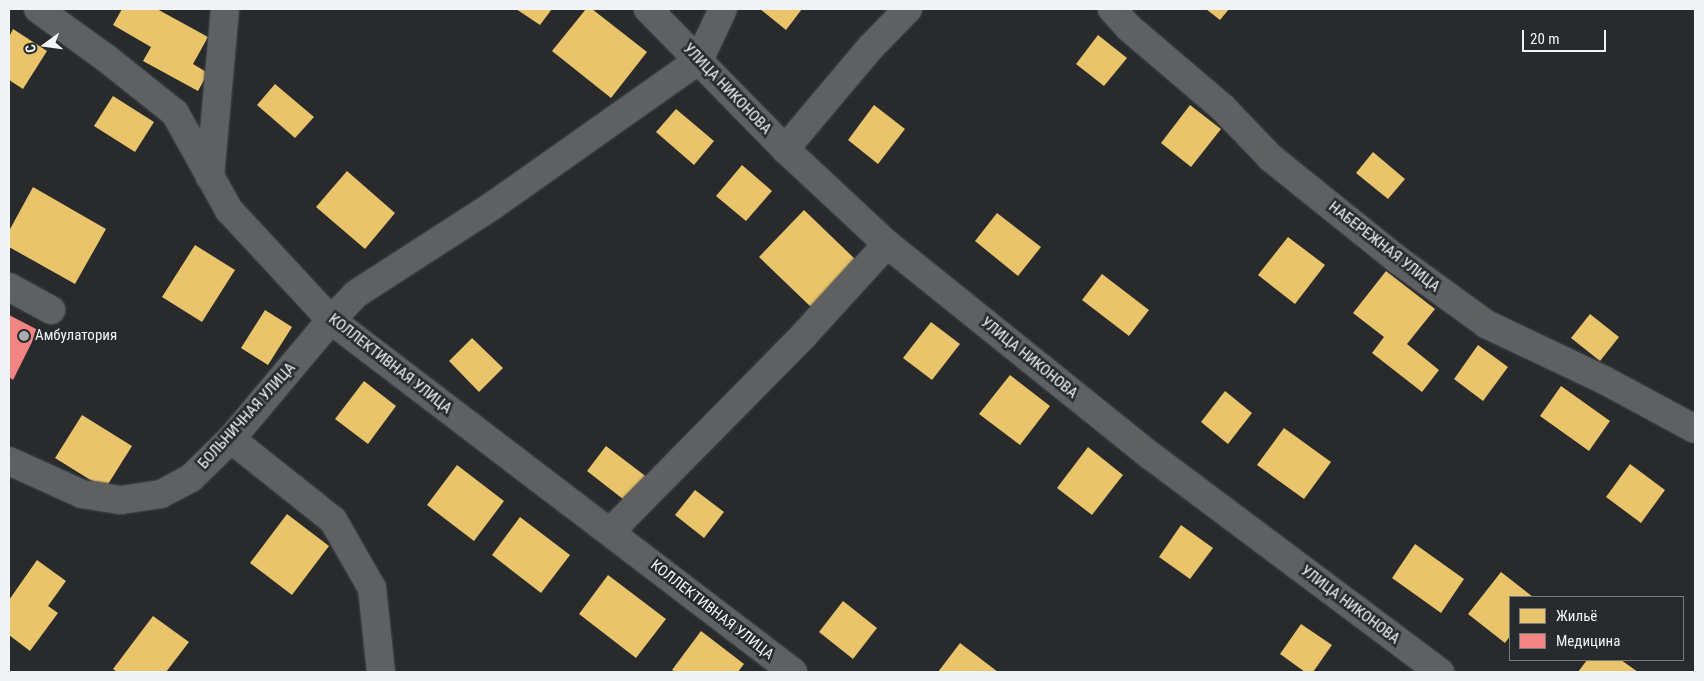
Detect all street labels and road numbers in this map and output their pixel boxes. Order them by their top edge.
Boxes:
street label: УЛИЦА НИКОНОВА [679,40,775,138]
street label: НАБЕРЕЖНАЯ УЛИЦА [1325,198,1443,296]
street label: КОЛЛЕКТИВНАЯ УЛИЦА [325,310,455,418]
street label: УЛИЦА НИКОНОВА [977,314,1081,402]
street label: БОЛЬНИЧНАЯ УЛИЦА [195,359,299,473]
street label: КОЛЛЕКТИВНАЯ УЛИЦА [647,556,777,664]
street label: УЛИЦА НИКОНОВА [1297,562,1403,648]

